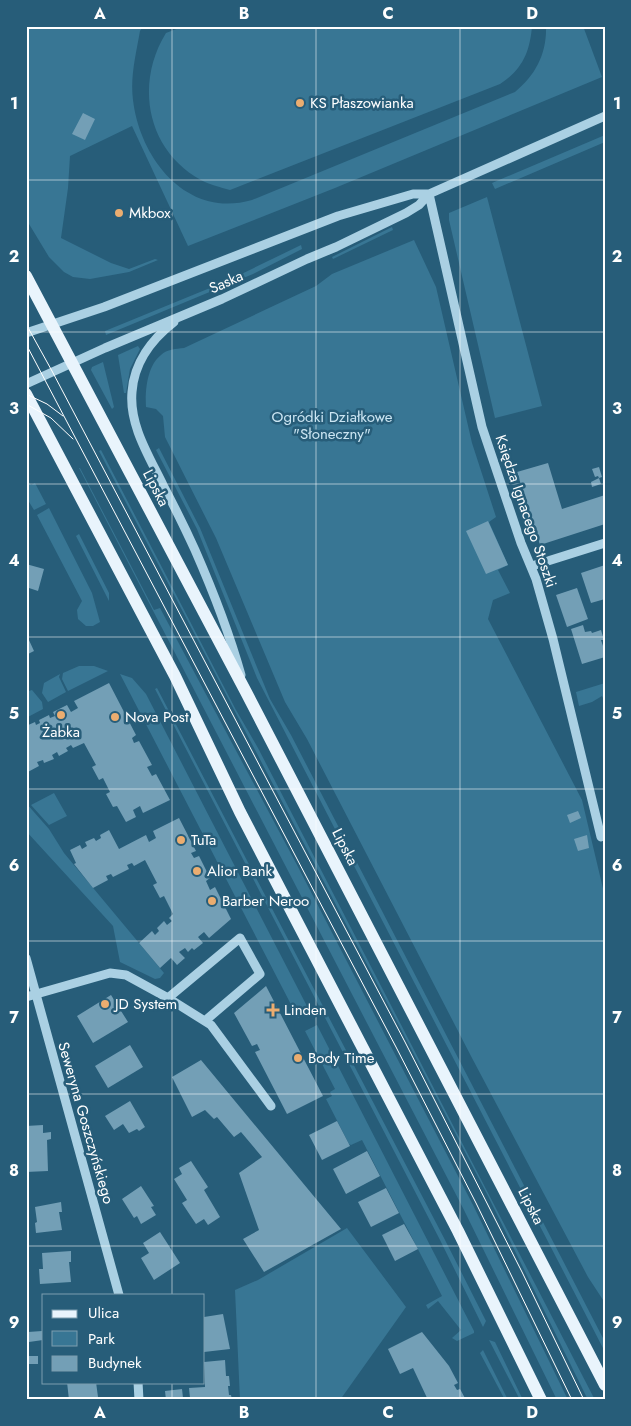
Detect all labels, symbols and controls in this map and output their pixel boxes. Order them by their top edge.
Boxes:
text: A [93,2,106,25]
text: B [239,2,249,25]
text: C [382,2,394,25]
text: D [526,2,538,25]
text: 1 [10,92,18,115]
place label: KS Płaszowianka [310,92,414,114]
text: 1 [613,92,621,115]
marker: KS Płaszowianka [294,97,306,109]
place label: Mkbox [129,202,171,224]
marker: Mkbox [113,207,125,219]
text: 2 [9,245,19,268]
text: 2 [612,245,622,268]
street label: Saska [205,265,247,299]
text: 3 [9,397,19,420]
text: 3 [612,397,622,420]
park label: Ogródki Działkowe "Słoneczny" [272,406,393,445]
street label: Księdza Ignacego Stoszki [490,432,562,590]
street label: Lipska [137,466,175,510]
text: 4 [8,549,20,572]
text: 4 [611,549,623,572]
text: 5 [9,702,19,725]
text: 5 [612,702,622,725]
place label: Nova Post [125,706,189,728]
marker: Żabka [55,709,67,721]
marker: Nova Post [109,711,121,723]
place label: Żabka [42,721,80,743]
street label: Lipska [326,825,364,869]
place label: TuTa [191,829,216,851]
marker: TuTa [175,834,187,846]
text: 6 [9,854,19,877]
text: 6 [612,854,622,877]
place label: Alior Bank [207,860,273,882]
marker: Alior Bank [191,865,203,877]
place label: Barber Neroo [222,890,309,912]
marker: Barber Neroo [206,895,218,907]
place label: JD System [113,993,177,1015]
marker: JD System [99,998,111,1010]
place label: Linden [284,999,327,1021]
marker: Linden [266,1003,280,1017]
text: 7 [9,1006,19,1029]
text: 7 [612,1006,622,1029]
street label: Seweryna Goszczyńskiego [52,1039,120,1207]
place label: Body Time [308,1047,375,1069]
marker: Body Time [292,1052,304,1064]
text: 8 [9,1159,19,1182]
text: 8 [612,1159,622,1182]
street label: Lipska [512,1184,550,1228]
legend [42,1294,205,1384]
text: Ulica [88,1302,119,1324]
text: 9 [9,1311,19,1334]
text: 9 [612,1311,622,1334]
text: Park [88,1328,115,1350]
text: Budynek [88,1352,142,1374]
text: A [93,1401,106,1424]
text: B [239,1401,249,1424]
text: C [382,1401,394,1424]
text: D [526,1401,538,1424]

